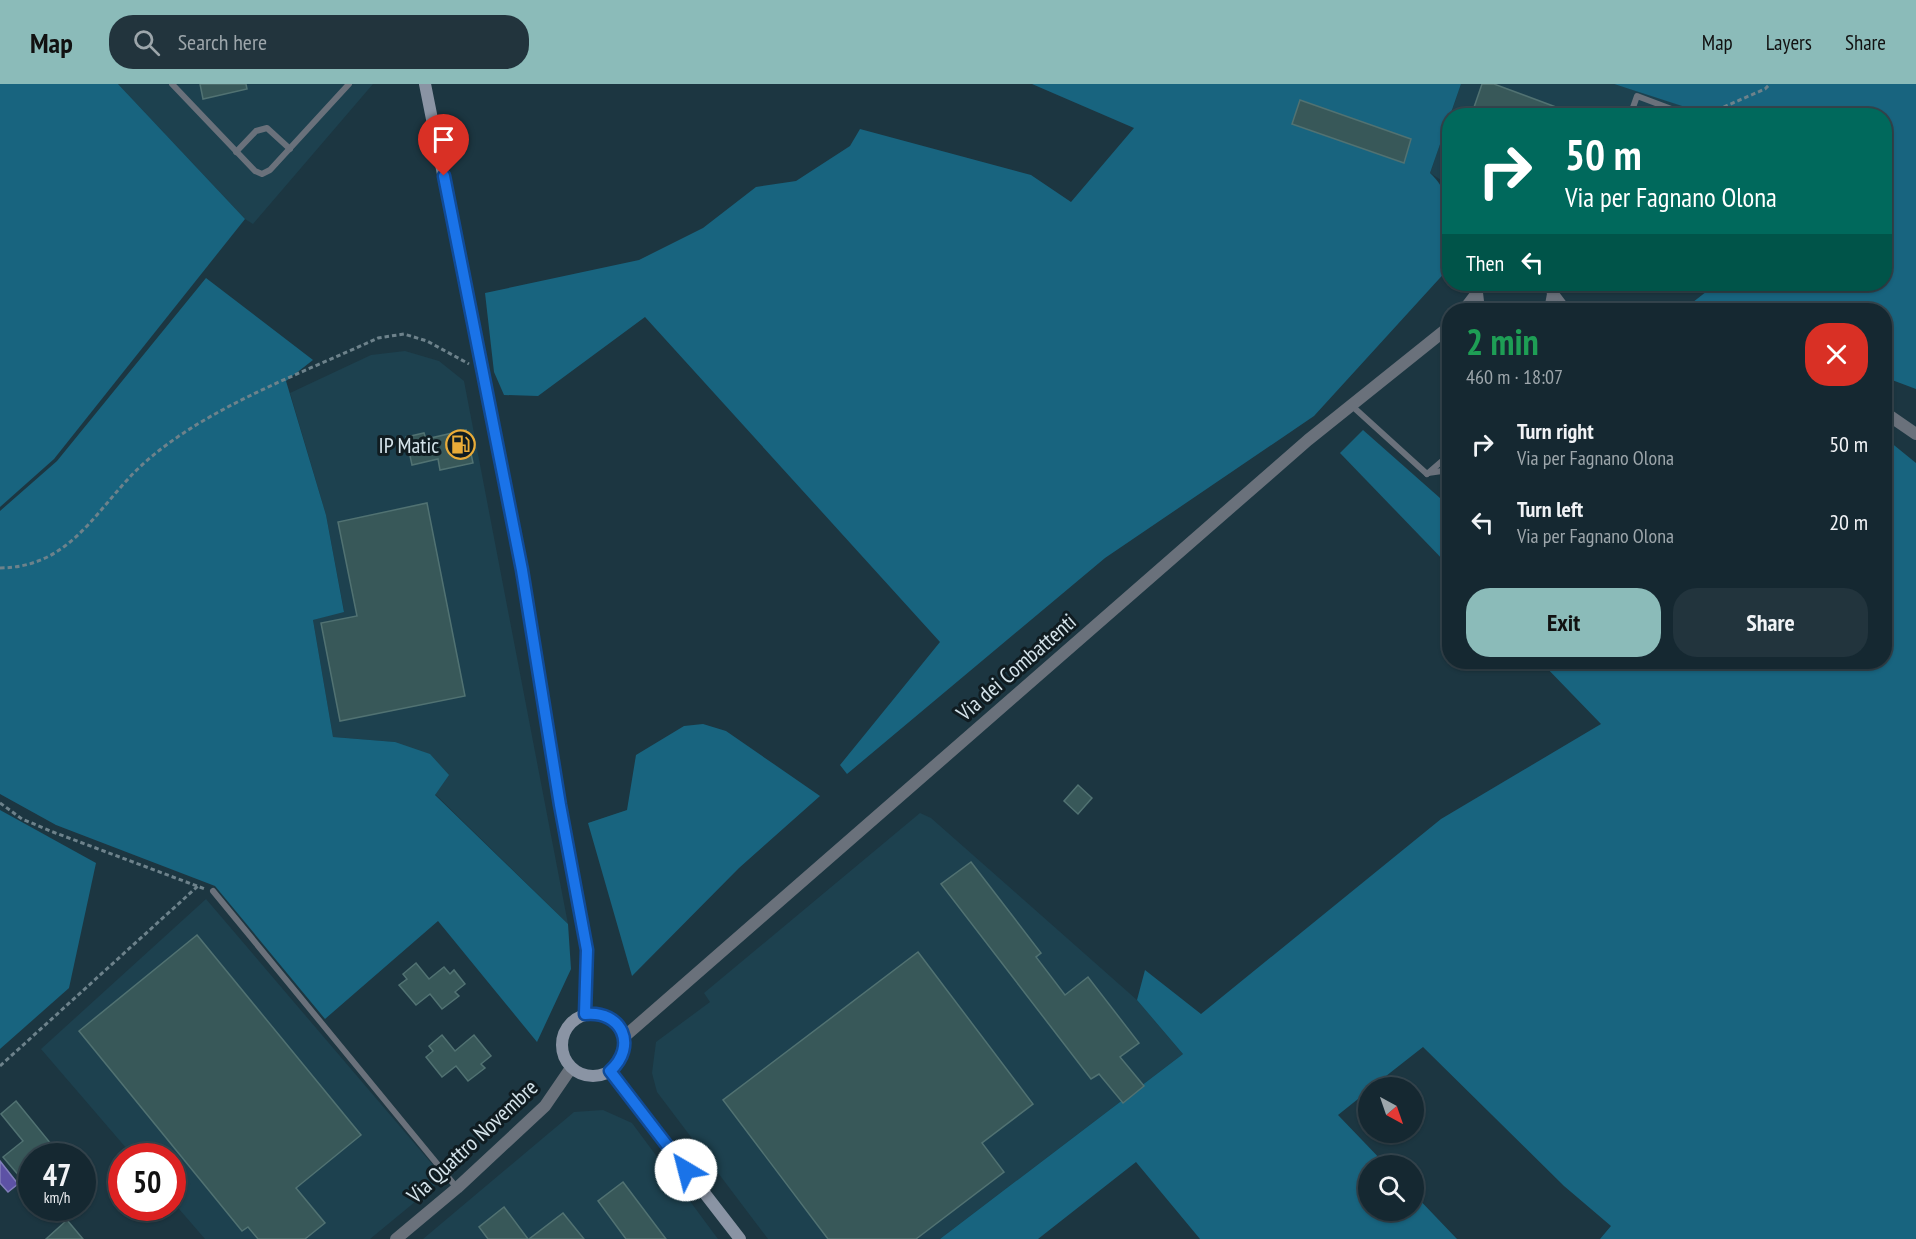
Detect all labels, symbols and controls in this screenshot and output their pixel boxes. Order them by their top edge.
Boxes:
search box [109,15,529,69]
text: Map [30,24,73,61]
icon: search [130,26,163,59]
text: Search here [178,28,267,56]
text: Map [1702,29,1733,56]
text: Layers [1766,29,1812,56]
text: Share [1845,29,1886,56]
pin [418,114,469,176]
icon: arrive [427,123,460,156]
text: 50 m [1565,127,1642,182]
icon: right [1466,132,1544,210]
text: Via per Fagnano Olona [1565,180,1777,214]
icon: left [1516,246,1549,279]
text: Then [1466,249,1504,277]
text: 2 min [1466,318,1539,365]
button: close [1805,323,1868,386]
text: 460 m · 18:07 [1466,364,1563,390]
text: Turn right [1517,417,1594,445]
icon: right [1466,428,1499,461]
fuel station icon: IP Matic [444,429,476,461]
text: 50 m [1829,430,1868,458]
place label: IP Matic [379,431,439,459]
text: Via per Fagnano Olona [1517,445,1674,471]
text: Turn left [1517,495,1583,523]
icon: left [1466,506,1499,539]
text: 20 m [1829,508,1868,536]
text: Via per Fagnano Olona [1517,523,1674,549]
button: Exit [1466,588,1661,657]
button: Share [1673,588,1868,657]
street label: Via dei Combattenti [950,607,1082,727]
street label: Via Quattro Novembre [400,1073,543,1210]
north arrow [1358,1077,1424,1143]
map controls [1358,1077,1424,1221]
position arrow [654,1138,718,1202]
speed limit sign: 50 [108,1143,186,1221]
text: 47 [43,1155,71,1194]
button: search [1358,1155,1424,1221]
text: km/h [44,1188,70,1207]

